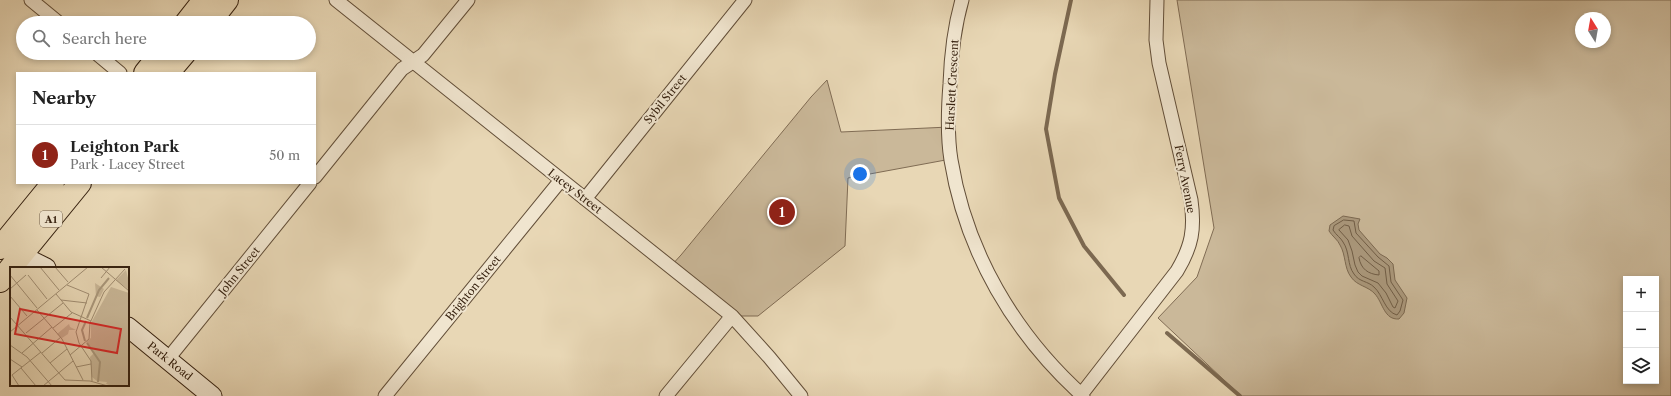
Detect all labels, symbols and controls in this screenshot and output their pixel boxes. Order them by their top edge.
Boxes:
north arrow [1575,12,1611,48]
search box [16,16,316,60]
icon: search [30,27,52,49]
text: Search here [62,29,147,48]
street label: Harslett Crescent [943,39,961,131]
street label: Sybil Street [641,71,689,127]
text: Nearby [32,88,96,108]
text: Leighton Park [70,137,179,156]
street label: Ferry Avenue [1171,144,1199,214]
text: 1 [42,147,48,163]
text: 50 m [269,147,300,163]
text: Park · Lacey Street [70,156,185,172]
your location [850,164,870,184]
street label: Lacey Street [545,166,605,216]
pin: 1 [769,197,795,227]
road number: A1 [40,211,62,227]
street label: John Street [214,244,263,300]
street label: Brighton Street [442,252,504,323]
inset map [10,267,129,386]
map controls [1623,276,1659,384]
button: + [1623,276,1659,312]
button: − [1623,312,1659,348]
street label: Park Road [145,339,196,384]
button: layers [1623,348,1659,384]

